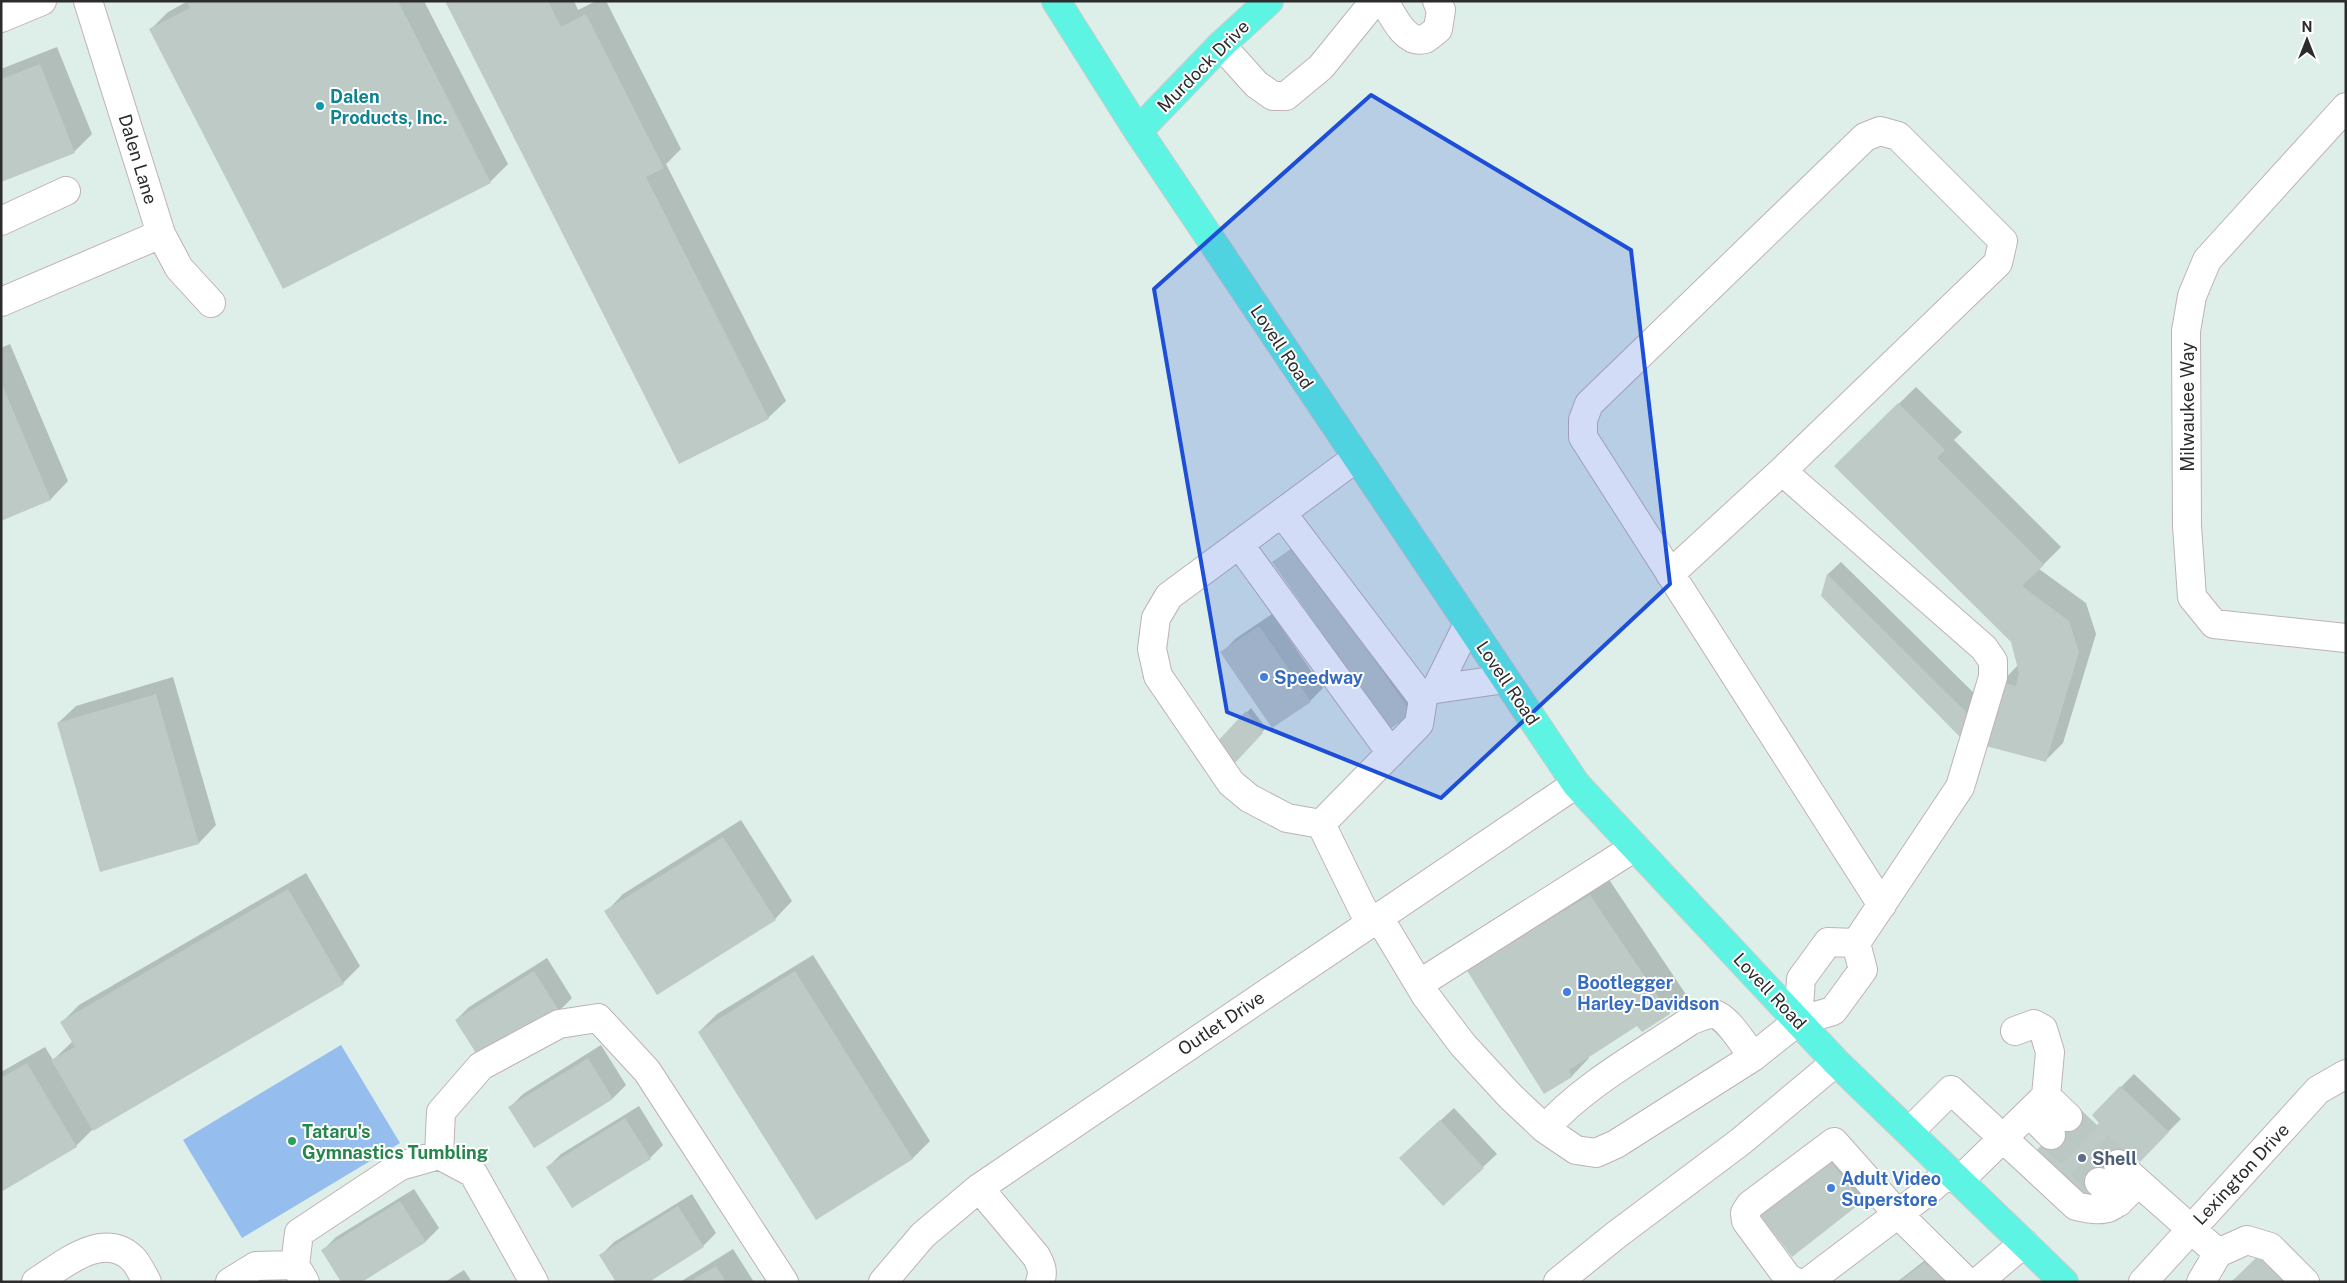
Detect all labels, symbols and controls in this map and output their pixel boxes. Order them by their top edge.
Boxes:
north arrow [2282,15,2332,65]
street label: Murdock Drive [1153,16,1253,116]
text: N [2302,19,2312,35]
place label: Dalen Products, Inc. [330,86,448,128]
marker: Dalen Products, Inc. [314,100,326,112]
street label: Dalen Lane [114,111,162,207]
street label: Lovell Road [1246,301,1318,393]
street label: Milwaukee Way [2177,342,2198,472]
street label: Lovell Road [1472,637,1544,729]
place label: Speedway [1274,667,1363,688]
marker: Speedway [1258,671,1270,683]
street label: Lovell Road [1729,948,1811,1034]
place label: Bootlegger Harley-Davidson [1577,972,1720,1014]
street label: Outlet Drive [1174,986,1268,1060]
marker: Bootlegger Harley-Davidson [1561,986,1573,998]
street label: Lexington Drive [2189,1119,2293,1229]
place label: Tataru's Gymnastics Tumbling [302,1121,488,1163]
marker: Tataru's Gymnastics Tumbling [286,1135,298,1147]
place label: Shell [2092,1148,2137,1169]
marker: Shell [2076,1152,2088,1164]
place label: Adult Video Superstore [1841,1168,1941,1210]
marker: Adult Video Superstore [1825,1182,1837,1194]

